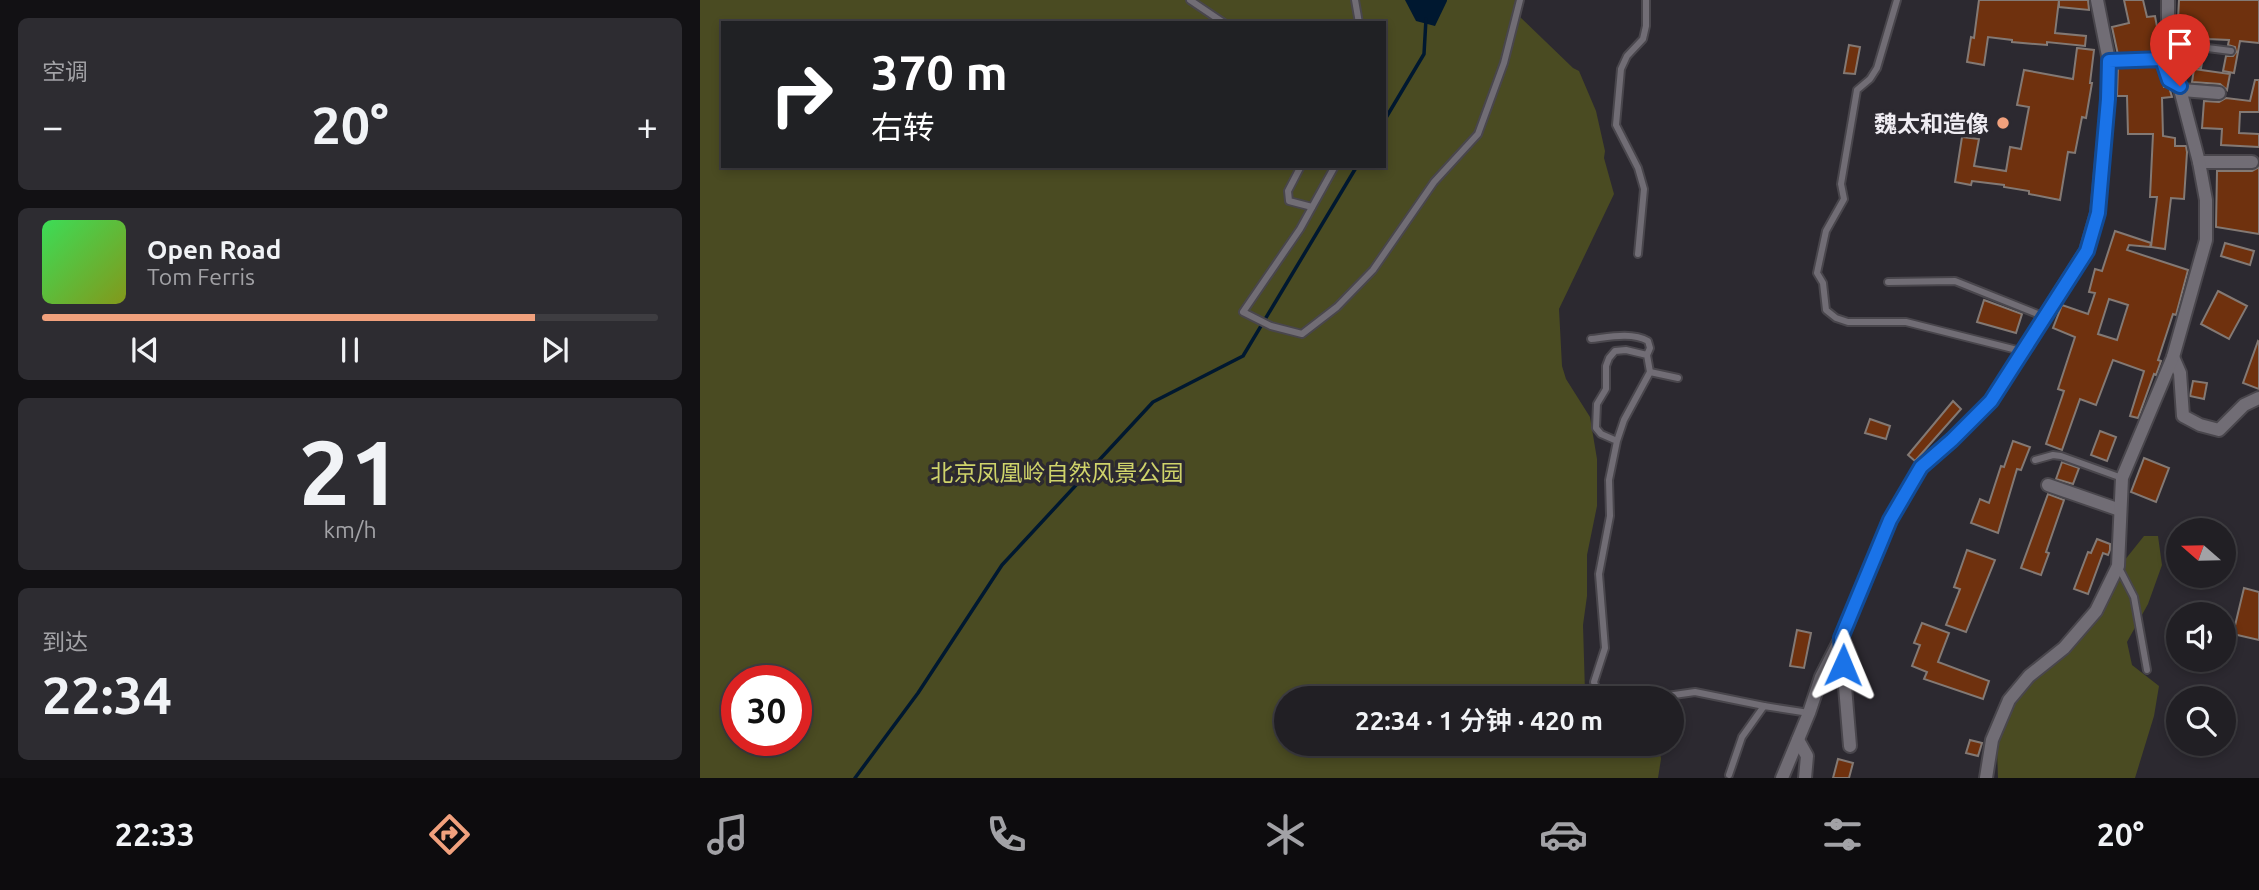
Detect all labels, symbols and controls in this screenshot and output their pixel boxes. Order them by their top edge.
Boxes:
pin [2150,14,2210,86]
icon: arrive [2161,25,2199,63]
text: 370 m [871,44,1008,99]
icon: right [756,49,847,140]
text: 空调 [42,59,88,84]
text: 20° [311,96,389,154]
text: − [42,105,63,147]
text: + [637,105,658,147]
text: 右转 [871,109,935,145]
place label: 魏太和造像 [1874,111,1989,136]
marker: 魏太和造像 [1995,115,2011,131]
text: Open Road [147,235,281,264]
text: Tom Ferris [147,264,255,289]
icon: previous [126,331,164,369]
icon: pause [331,331,369,369]
icon: next [536,331,574,369]
text: 21 [299,420,401,522]
park label: 北京凤凰岭自然风景公园 [931,460,1184,485]
text: km/h [323,517,377,542]
north arrow [2166,518,2236,588]
map controls [2166,518,2236,756]
button: sound [2166,602,2236,672]
position arrow [1806,628,1880,702]
text: 到达 [42,629,88,654]
speed limit sign: 30 [721,665,812,756]
text: 22:34 [42,666,172,724]
button: search [2166,686,2236,756]
text: 22:34 · 1 分钟 · 420 m [1355,706,1603,735]
icon: directions [425,810,474,859]
icon: music [703,810,752,859]
icon: phone [982,810,1031,859]
icon: climate [1261,810,1310,859]
icon: car [1539,810,1588,859]
icon: filters [1818,810,1867,859]
text: 22:33 [115,816,195,852]
text: 20° [2097,816,2144,852]

